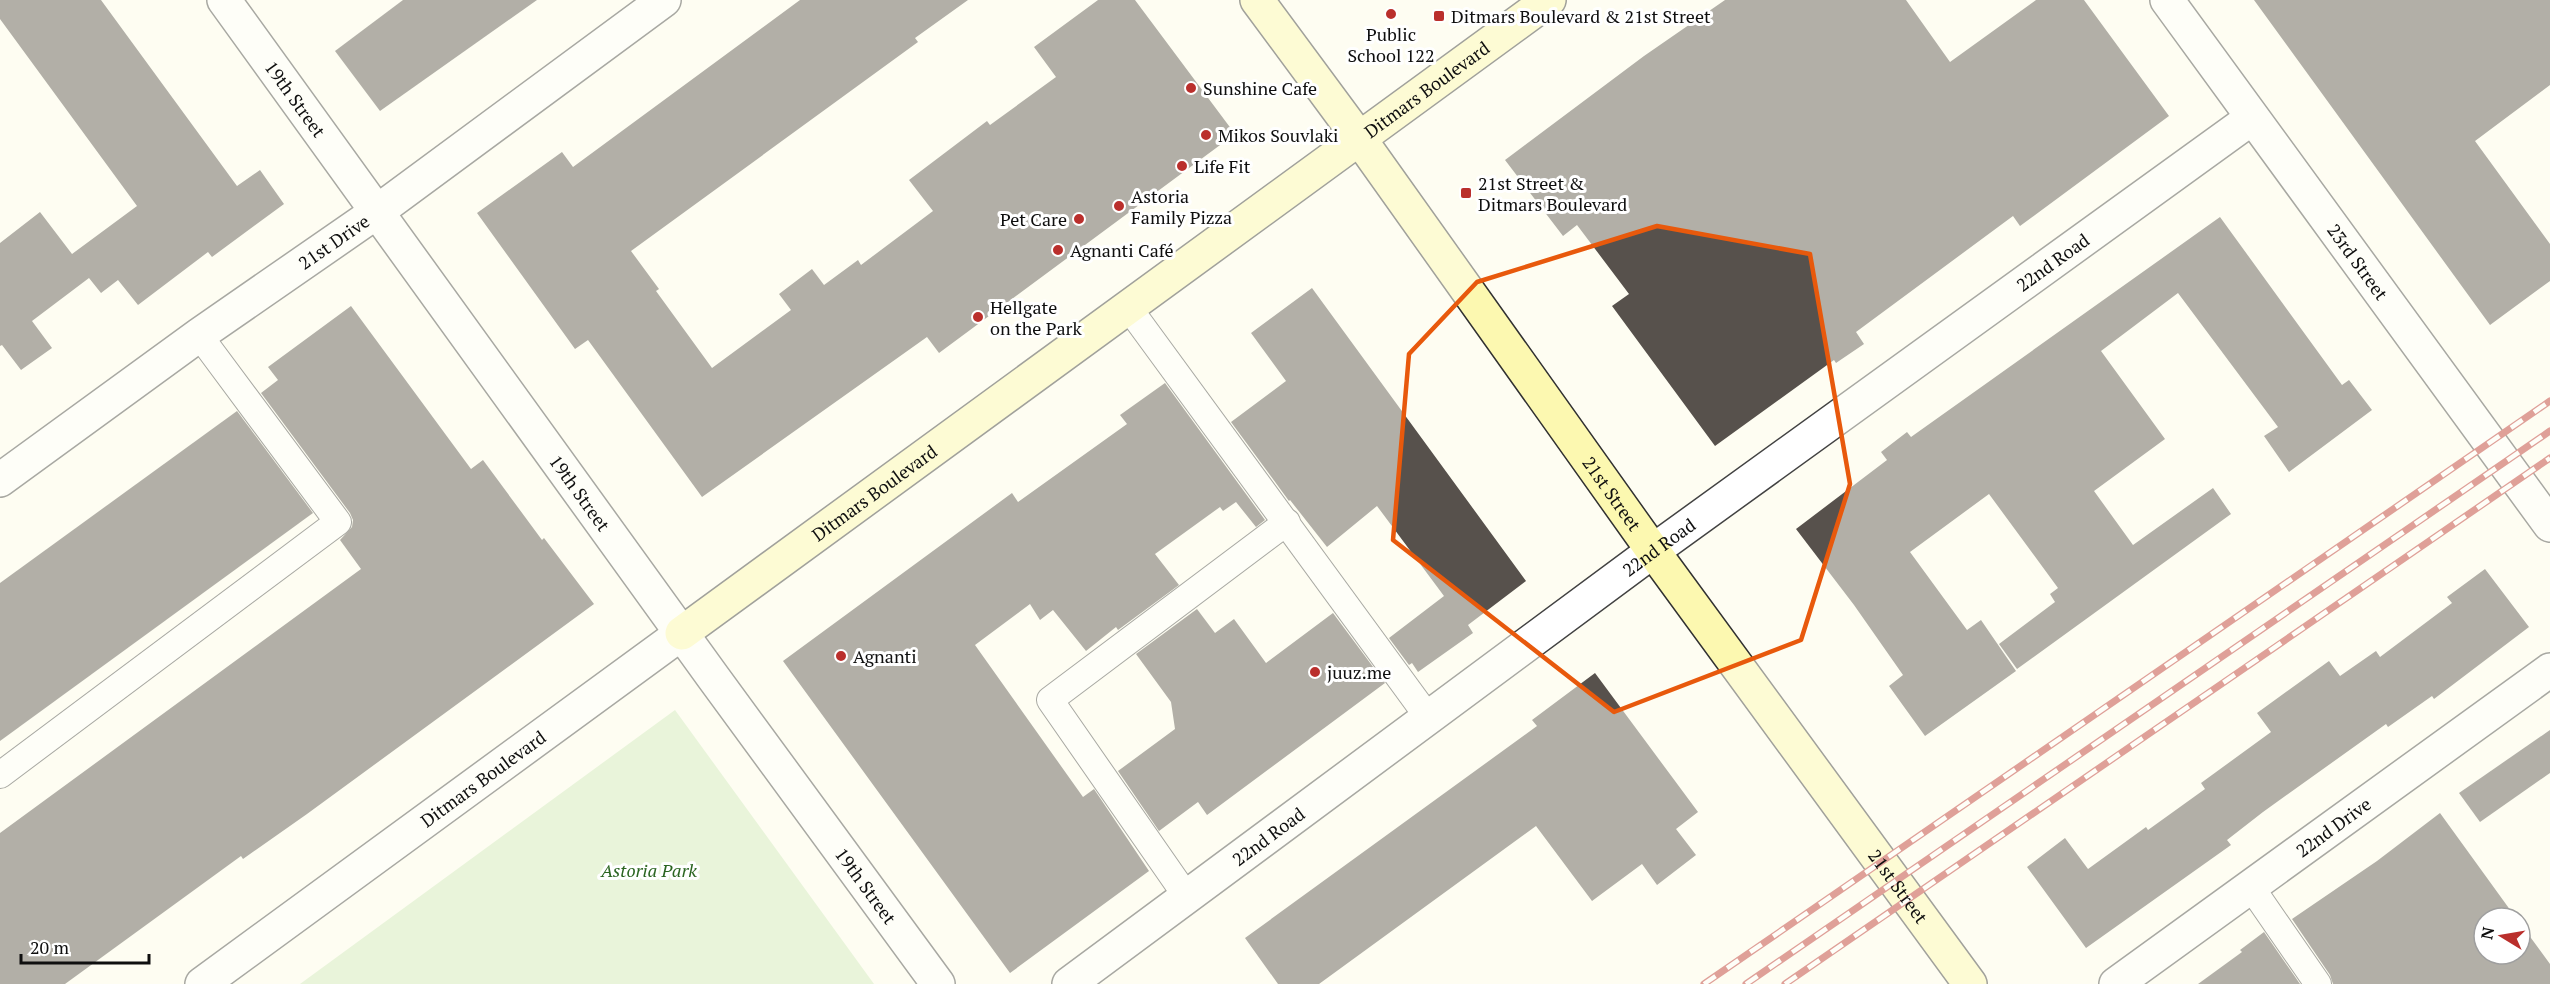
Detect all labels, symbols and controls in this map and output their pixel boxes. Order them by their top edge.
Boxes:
place label: Ditmars Boulevard & 21st Street [1451,4,1711,28]
marker: Public School 122 [1384,7,1398,21]
marker: Ditmars Boulevard & 21st Street [1432,9,1446,23]
place label: Public School 122 [1347,22,1435,67]
street label: Ditmars Boulevard [1359,36,1494,143]
street label: 19th Street [260,56,331,142]
place label: Sunshine Cafe [1203,76,1317,100]
marker: Sunshine Cafe [1184,81,1198,95]
place label: Mikos Souvlaki [1218,123,1339,147]
marker: Mikos Souvlaki [1199,128,1213,142]
place label: Life Fit [1194,154,1251,178]
marker: Life Fit [1175,159,1189,173]
place label: 21st Street & Ditmars Boulevard [1478,171,1627,216]
place label: Astoria Family Pizza [1131,184,1232,229]
marker: 21st Street & Ditmars Boulevard [1459,186,1473,200]
marker: Astoria Family Pizza [1112,199,1126,213]
place label: Pet Care [1000,207,1067,231]
street label: 21st Drive [293,209,374,275]
marker: Pet Care [1072,212,1086,226]
street label: 23rd Street [2322,219,2394,305]
street label: 22nd Road [2011,228,2094,297]
place label: Agnanti Café [1070,238,1174,262]
marker: Agnanti Café [1051,243,1065,257]
place label: Hellgate on the Park [990,295,1082,340]
marker: Hellgate on the Park [971,310,985,324]
street label: Ditmars Boulevard [807,439,942,546]
street label: 19th Street [544,450,616,536]
street label: 21st Street [1577,451,1647,536]
street label: 22nd Road [1618,512,1700,582]
place label: Agnanti [853,644,917,668]
marker: Agnanti [834,649,848,663]
place label: juuz.me [1327,660,1391,684]
marker: juuz.me [1308,665,1322,679]
street label: Ditmars Boulevard [416,725,550,832]
street label: 22nd Drive [2291,792,2376,862]
street label: 22nd Road [1227,801,1309,871]
street label: 19th Street [830,843,902,929]
street label: 21st Street [1863,844,1934,928]
park label: Astoria Park [600,858,697,882]
north arrow [2472,906,2532,966]
text: N [2475,925,2499,941]
scale bar [21,927,148,965]
text: 20 m [30,935,70,959]

